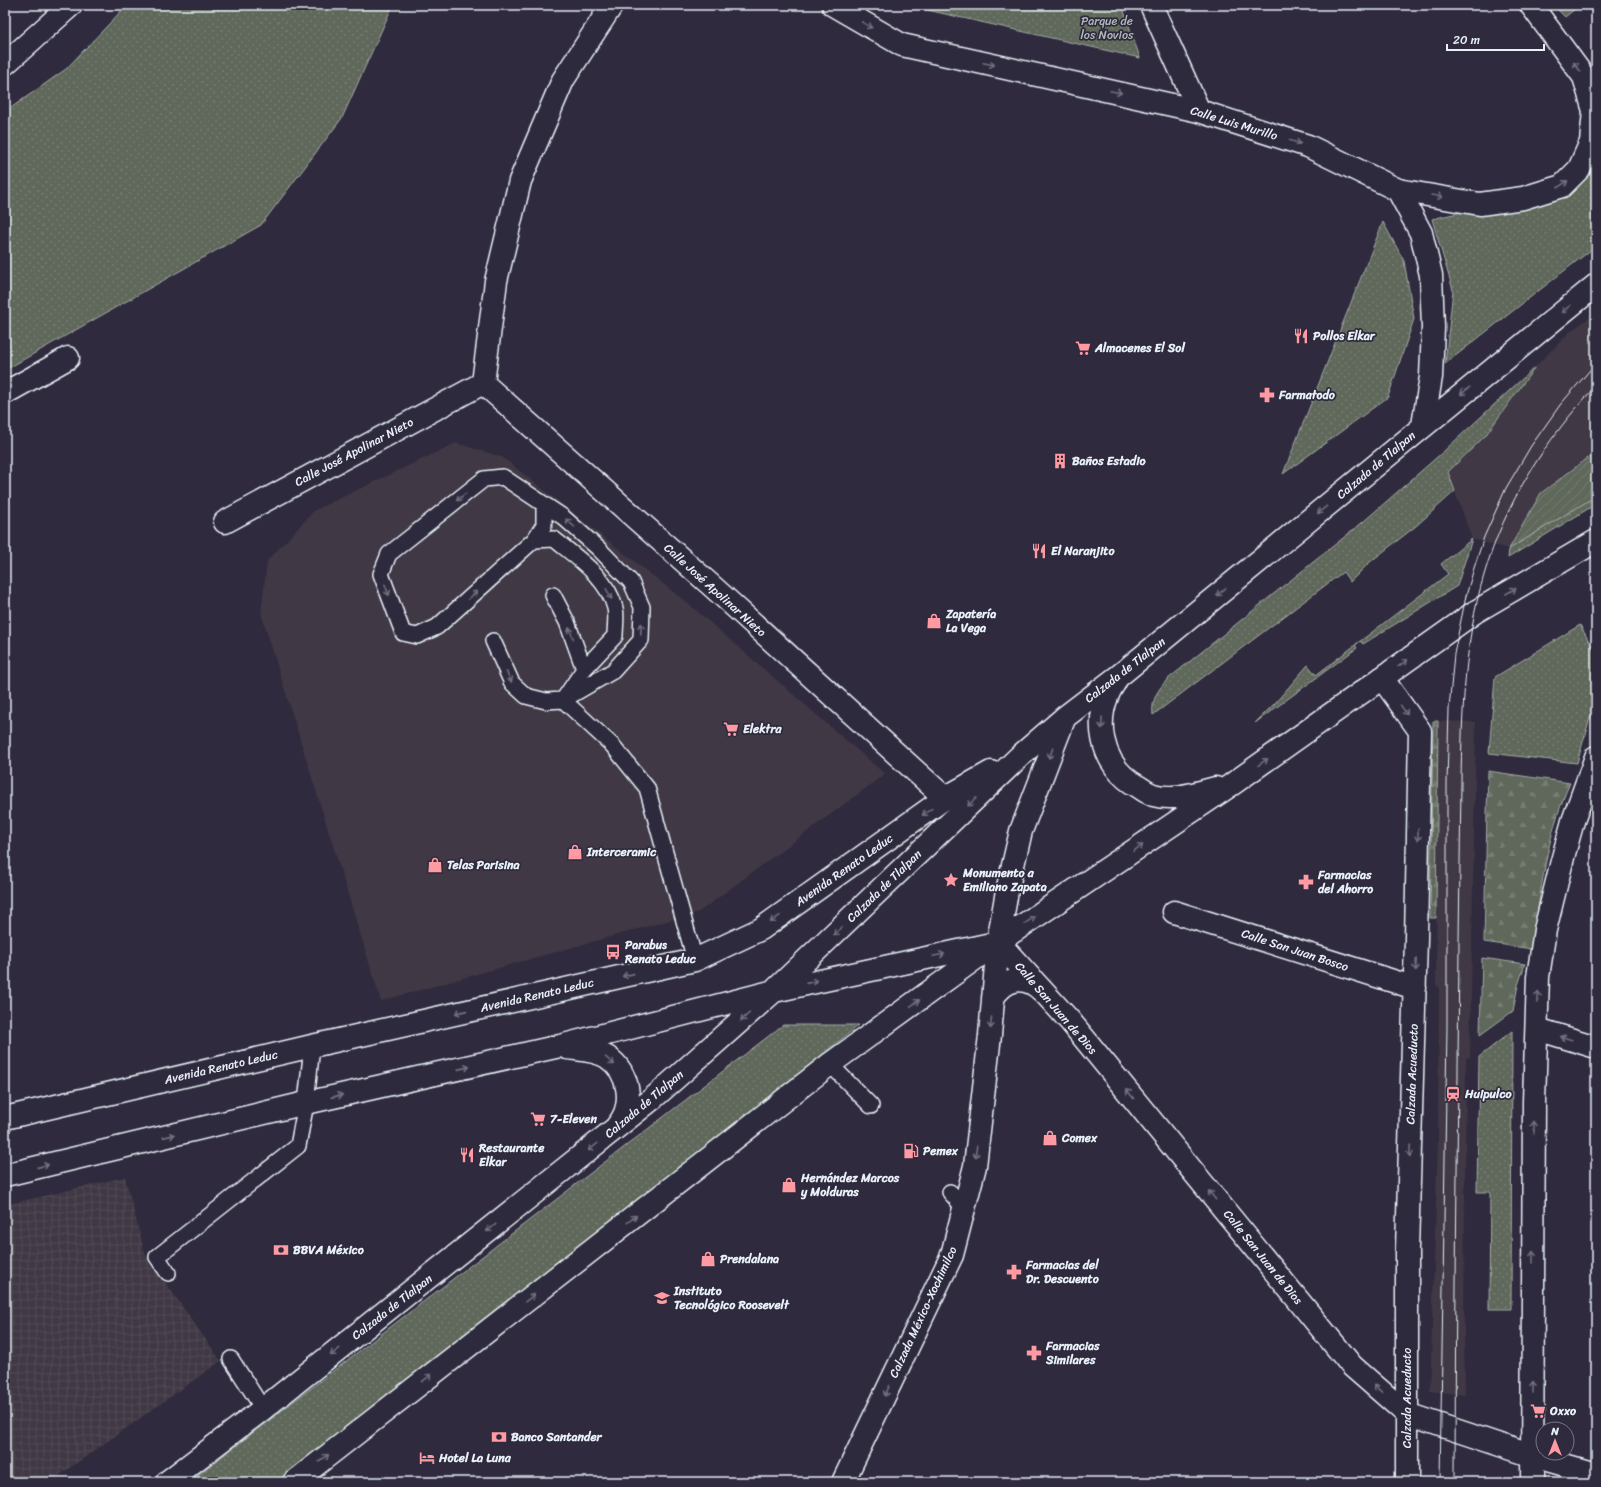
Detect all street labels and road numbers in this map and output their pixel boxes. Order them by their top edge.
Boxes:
street label: Calle Luis Murillo [1188,99,1280,147]
street label: Calle José Apolinar Nieto [291,411,417,493]
street label: Calzada de Tlalpan [1331,425,1421,505]
street label: Calle José Apolinar Nieto [659,538,771,642]
street label: Calzada de Tlalpan [1080,631,1171,709]
street label: Avenida Renato Leduc [790,828,898,913]
street label: Calzada de Tlalpan [841,844,927,928]
street label: Calle San Juan Bosco [1239,922,1351,978]
street label: Calle San Juan de Dios [1009,957,1103,1060]
street label: Avenida Renato Leduc [477,971,596,1019]
street label: Calzada Acueducto [1399,1023,1425,1125]
street label: Avenida Renato Leduc [161,1043,280,1091]
street label: Calzada de Tlalpan [599,1064,689,1144]
street label: Calle San Juan de Dios [1218,1205,1308,1310]
street label: Calzada México-Xochimilco [883,1242,963,1382]
street label: Calzada de Tlalpan [347,1268,438,1346]
street label: Calzada Acueducto [1396,1348,1418,1448]

